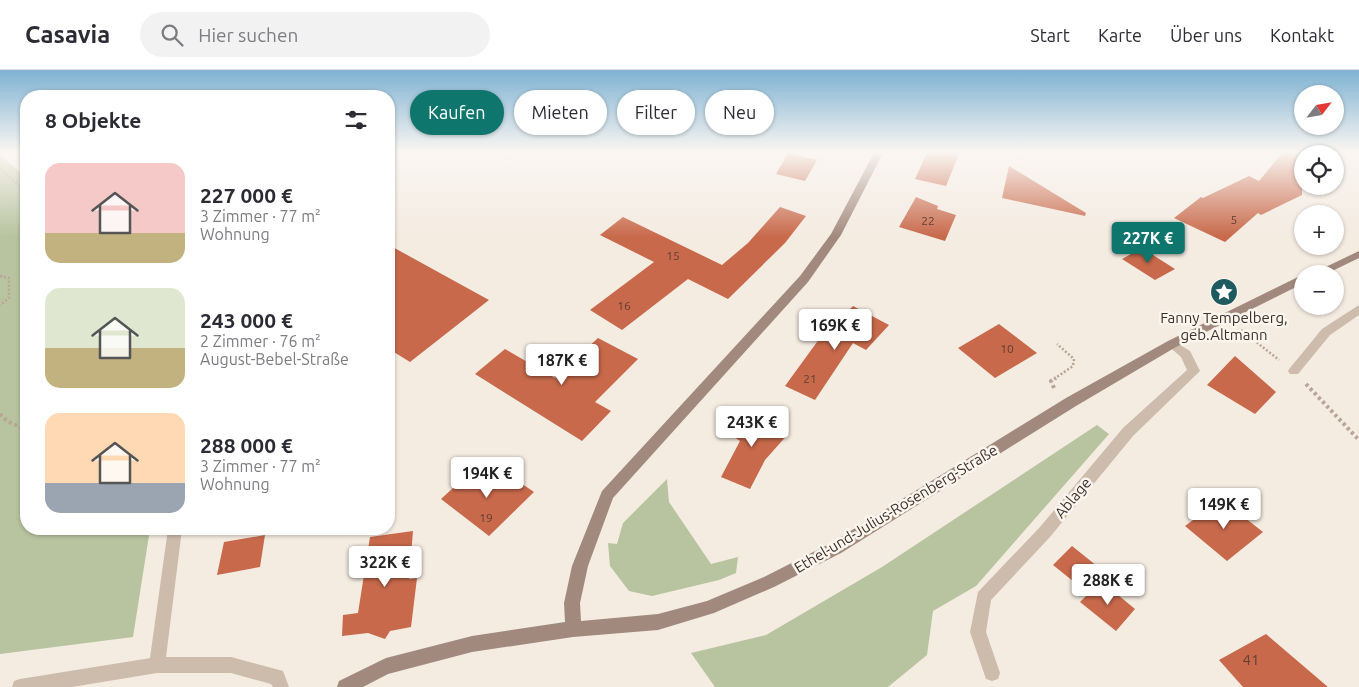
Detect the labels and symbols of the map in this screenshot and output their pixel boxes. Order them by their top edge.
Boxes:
north arrow [1294,85,1344,135]
house number: 5 [1231,213,1237,226]
house number: 22 [921,214,935,227]
pin: 227K € [1107,222,1189,264]
house number: 15 [666,249,680,262]
place icon: Fanny Tempelberg, geb.Altmann [1209,277,1239,307]
house number: 16 [617,299,631,312]
pin: 169K € [794,308,876,351]
place label: Fanny Tempelberg, geb.Altmann [1160,309,1288,343]
house number: 10 [1000,342,1014,355]
pin: 187K € [521,344,603,386]
house number: 21 [803,372,817,385]
pin: 243K € [711,406,793,448]
street label: Ethel-und-Julius-Rosenberg-Straße [791,441,1000,576]
pin: 194K € [446,456,528,499]
street label: Ablage [1051,474,1094,521]
pin: 149K € [1183,488,1265,530]
house number: 19 [479,511,493,524]
pin: 322K € [344,546,426,588]
pin: 288K € [1067,564,1149,606]
house number: 41 [1243,651,1259,668]

